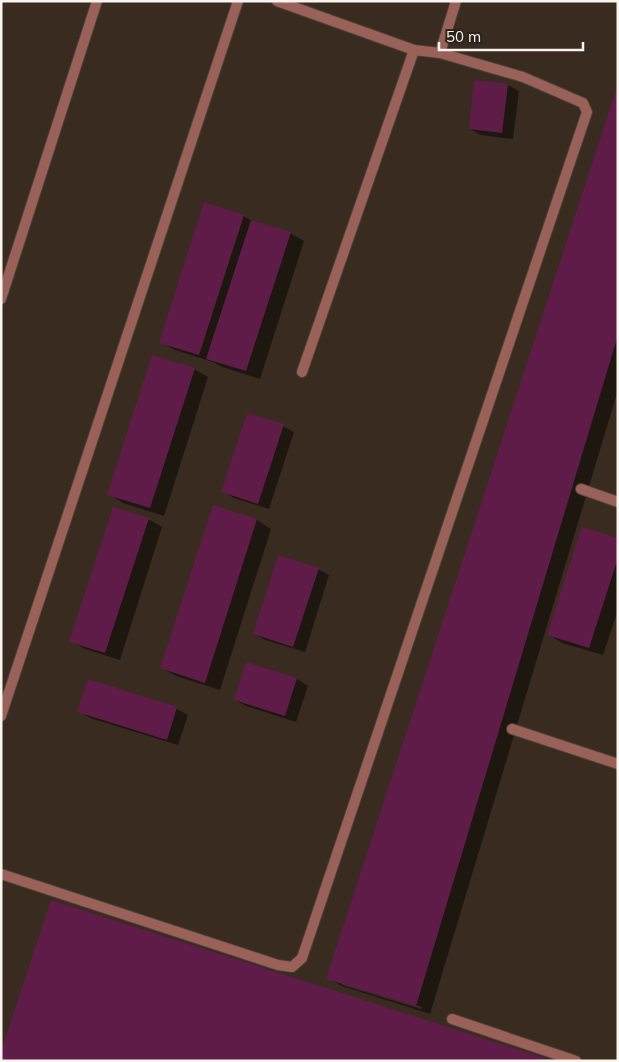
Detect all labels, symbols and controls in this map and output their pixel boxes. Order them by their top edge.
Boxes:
scale bar [439,20,583,52]
text: 50 m [446,27,481,46]

